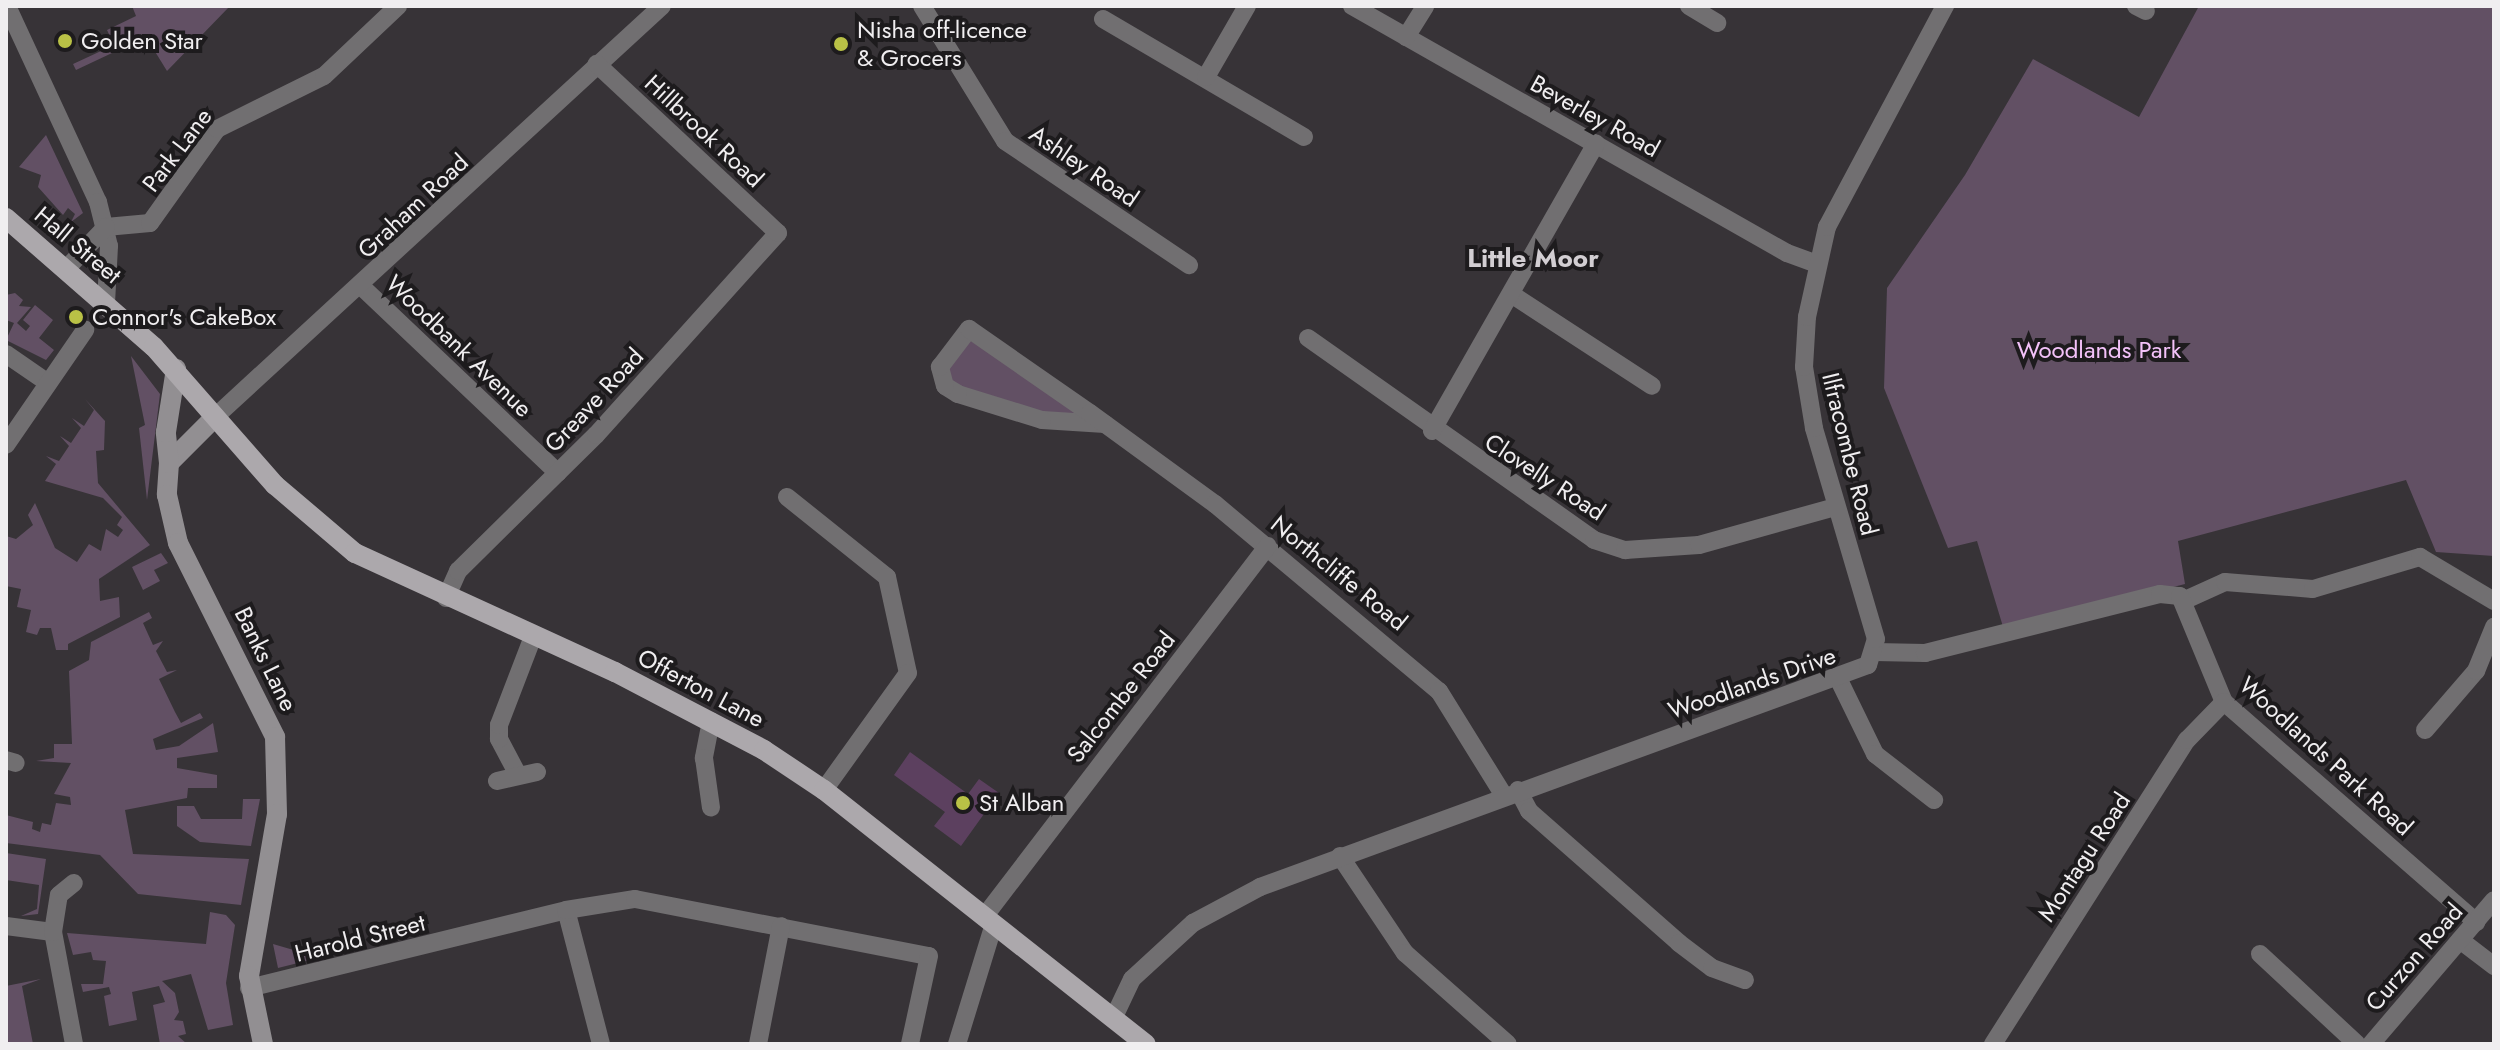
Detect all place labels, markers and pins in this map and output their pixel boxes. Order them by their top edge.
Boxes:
place label: Nisha off-licence & Grocers [857,16,1027,72]
place label: Golden Star [81,27,203,55]
marker: Golden Star [56,32,74,50]
marker: Nisha off-licence & Grocers [832,35,850,53]
place label: Connor's CakeBox [92,303,276,331]
marker: Connor's CakeBox [67,308,85,326]
place label: St Alban [979,789,1064,817]
marker: St Alban [954,794,972,812]

